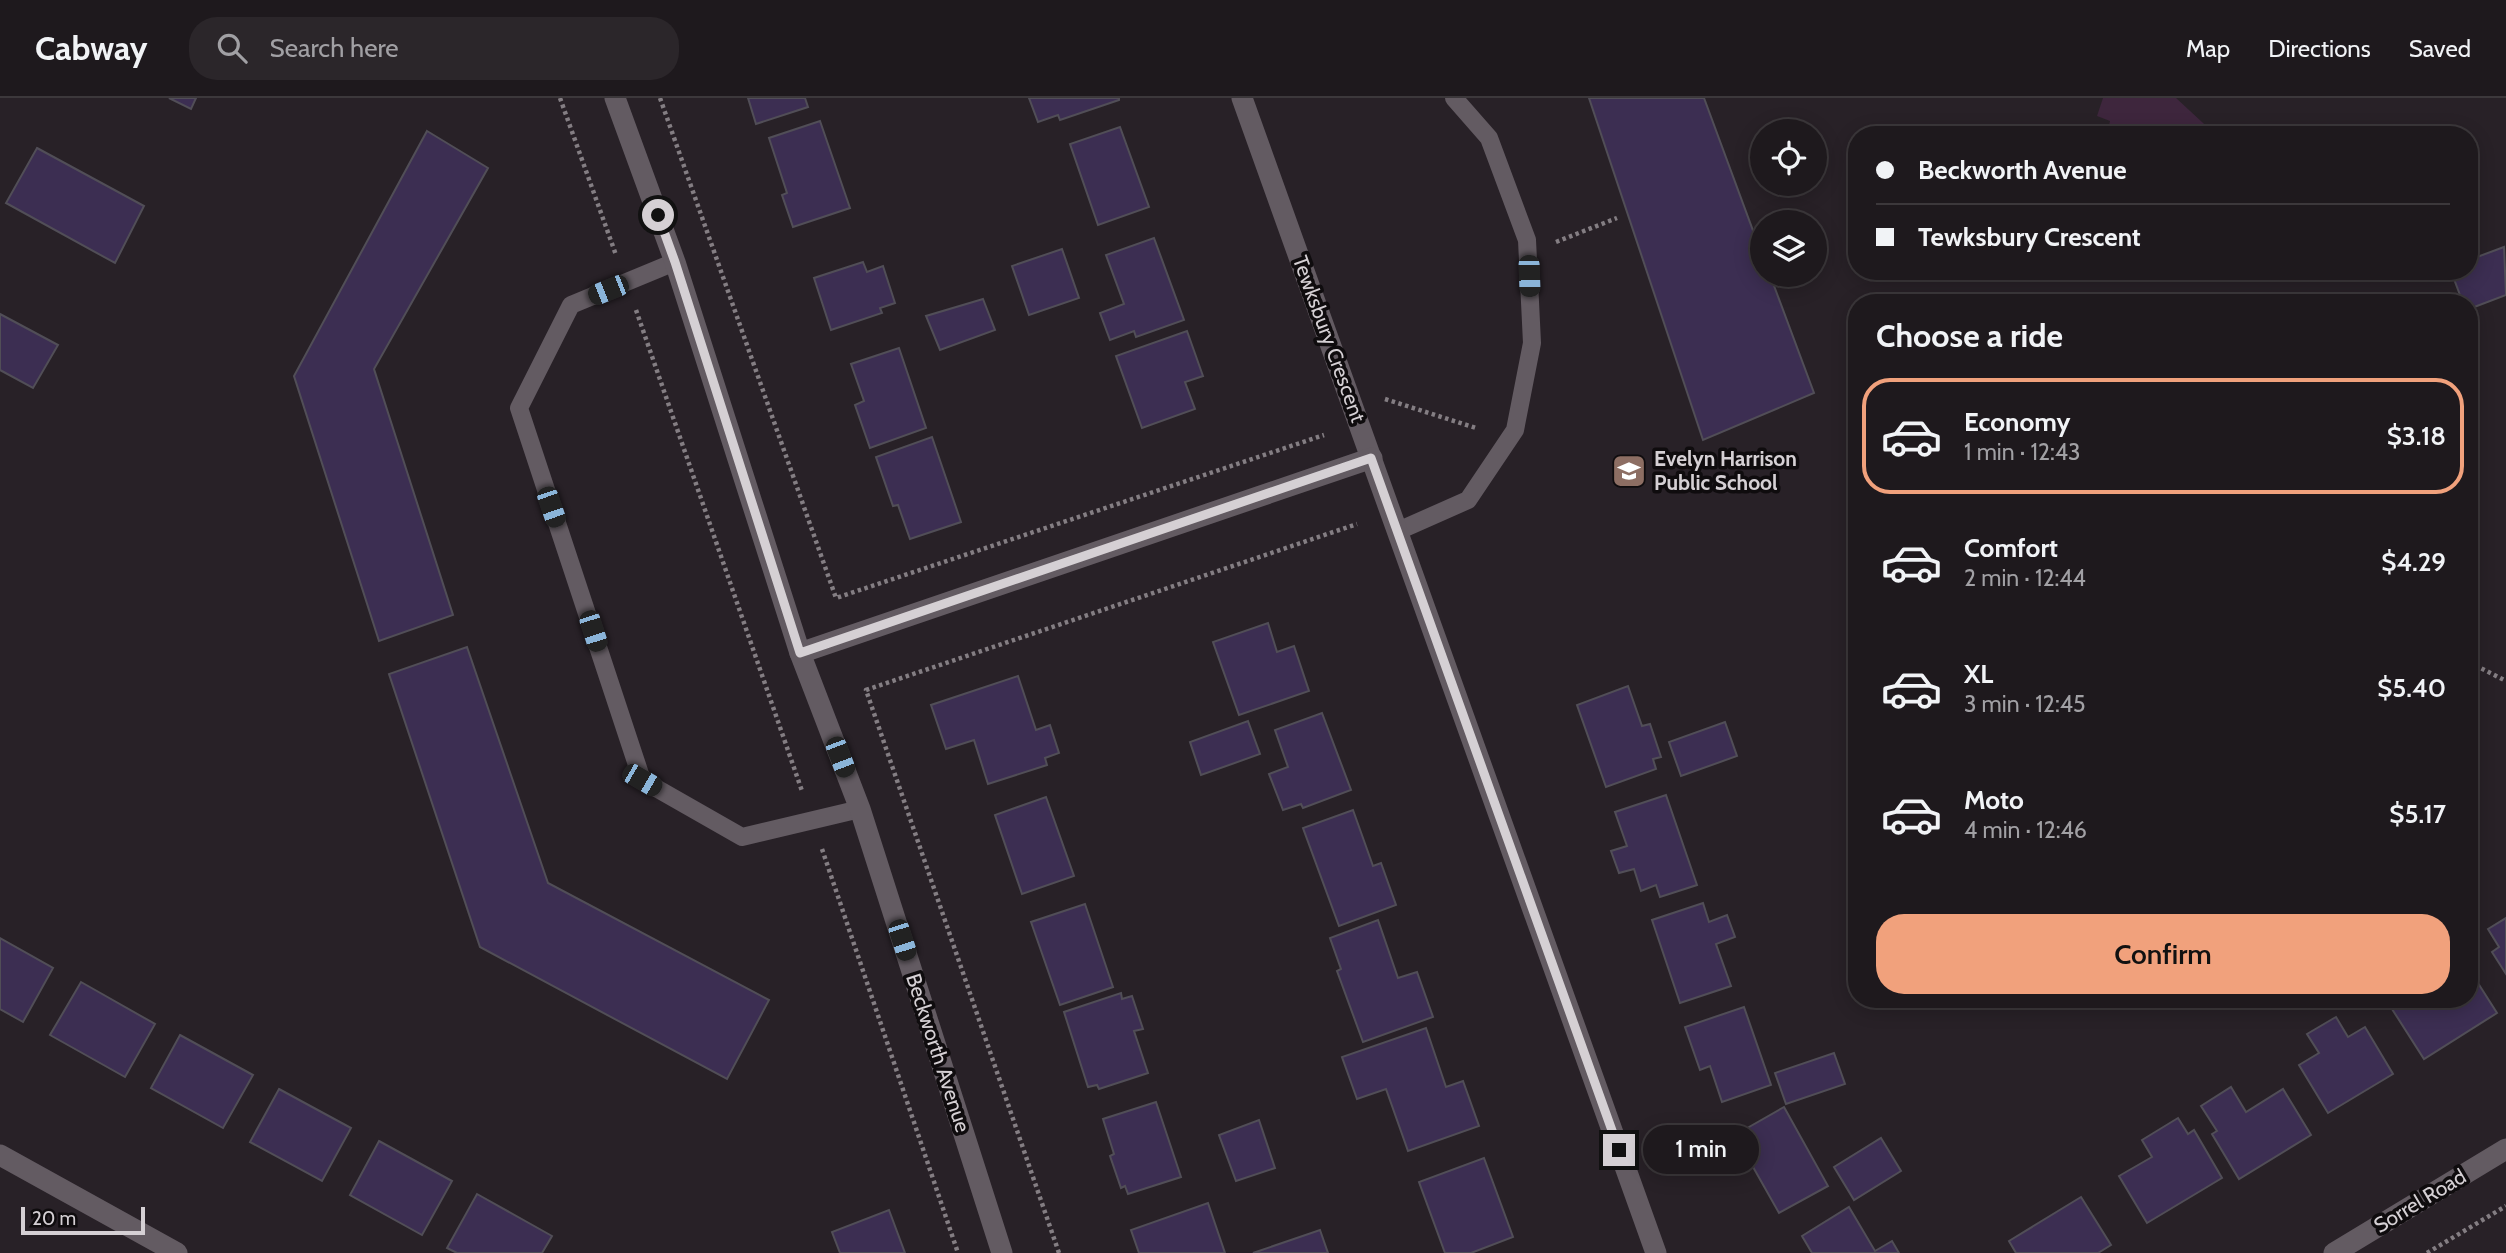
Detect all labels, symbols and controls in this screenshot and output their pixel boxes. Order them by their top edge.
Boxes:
search box [189,17,679,80]
text: Cabway [35,28,147,68]
icon: search [213,29,251,67]
text: Search here [269,32,399,64]
text: Map [2186,34,2230,63]
text: Directions [2268,34,2371,63]
text: Saved [2409,34,2471,63]
map controls [1750,119,1827,287]
button: locate [1750,119,1827,196]
text: Beckworth Avenue [1918,154,2127,186]
route start [642,199,674,231]
button: layers [1750,210,1827,287]
text: Tewksbury Crescent [1918,221,2141,253]
street label: Tewksbury Crescent [1288,252,1371,426]
car [1518,255,1541,297]
car [585,272,632,308]
text: Choose a ride [1876,316,2063,355]
icon: car [1880,405,1943,468]
text: Economy [1964,406,2070,438]
text: $3.18 [2387,420,2446,452]
text: 1 min · 12:43 [1964,438,2080,466]
place label: Evelyn Harrison Public School [1654,446,1797,495]
school or university icon: Evelyn Harrison Public School [1610,452,1648,490]
car [535,484,568,530]
icon: car [1880,531,1943,594]
text: Comfort [1964,532,2058,564]
text: $4.29 [2381,546,2446,578]
text: 2 min · 12:44 [1964,564,2086,592]
car [577,608,610,654]
icon: car [1880,657,1943,720]
text: XL [1964,658,1993,690]
text: $5.40 [2377,672,2446,704]
text: 3 min · 12:45 [1964,690,2085,718]
car [823,734,858,780]
car [619,760,666,800]
icon: car [1880,783,1943,846]
text: Moto [1964,784,2024,816]
text: $5.17 [2389,798,2446,830]
text: 4 min · 12:46 [1964,816,2087,844]
button: Confirm [1876,914,2450,994]
car [886,917,919,963]
street label: Beckworth Avenue [901,970,976,1136]
callout: 1 min [1644,1126,1759,1174]
route end [1603,1134,1635,1166]
text: 1 min [1675,1135,1727,1163]
street label: Sorrel Road [2369,1163,2470,1238]
scale bar [21,1204,145,1236]
text: 20 m [32,1207,76,1230]

